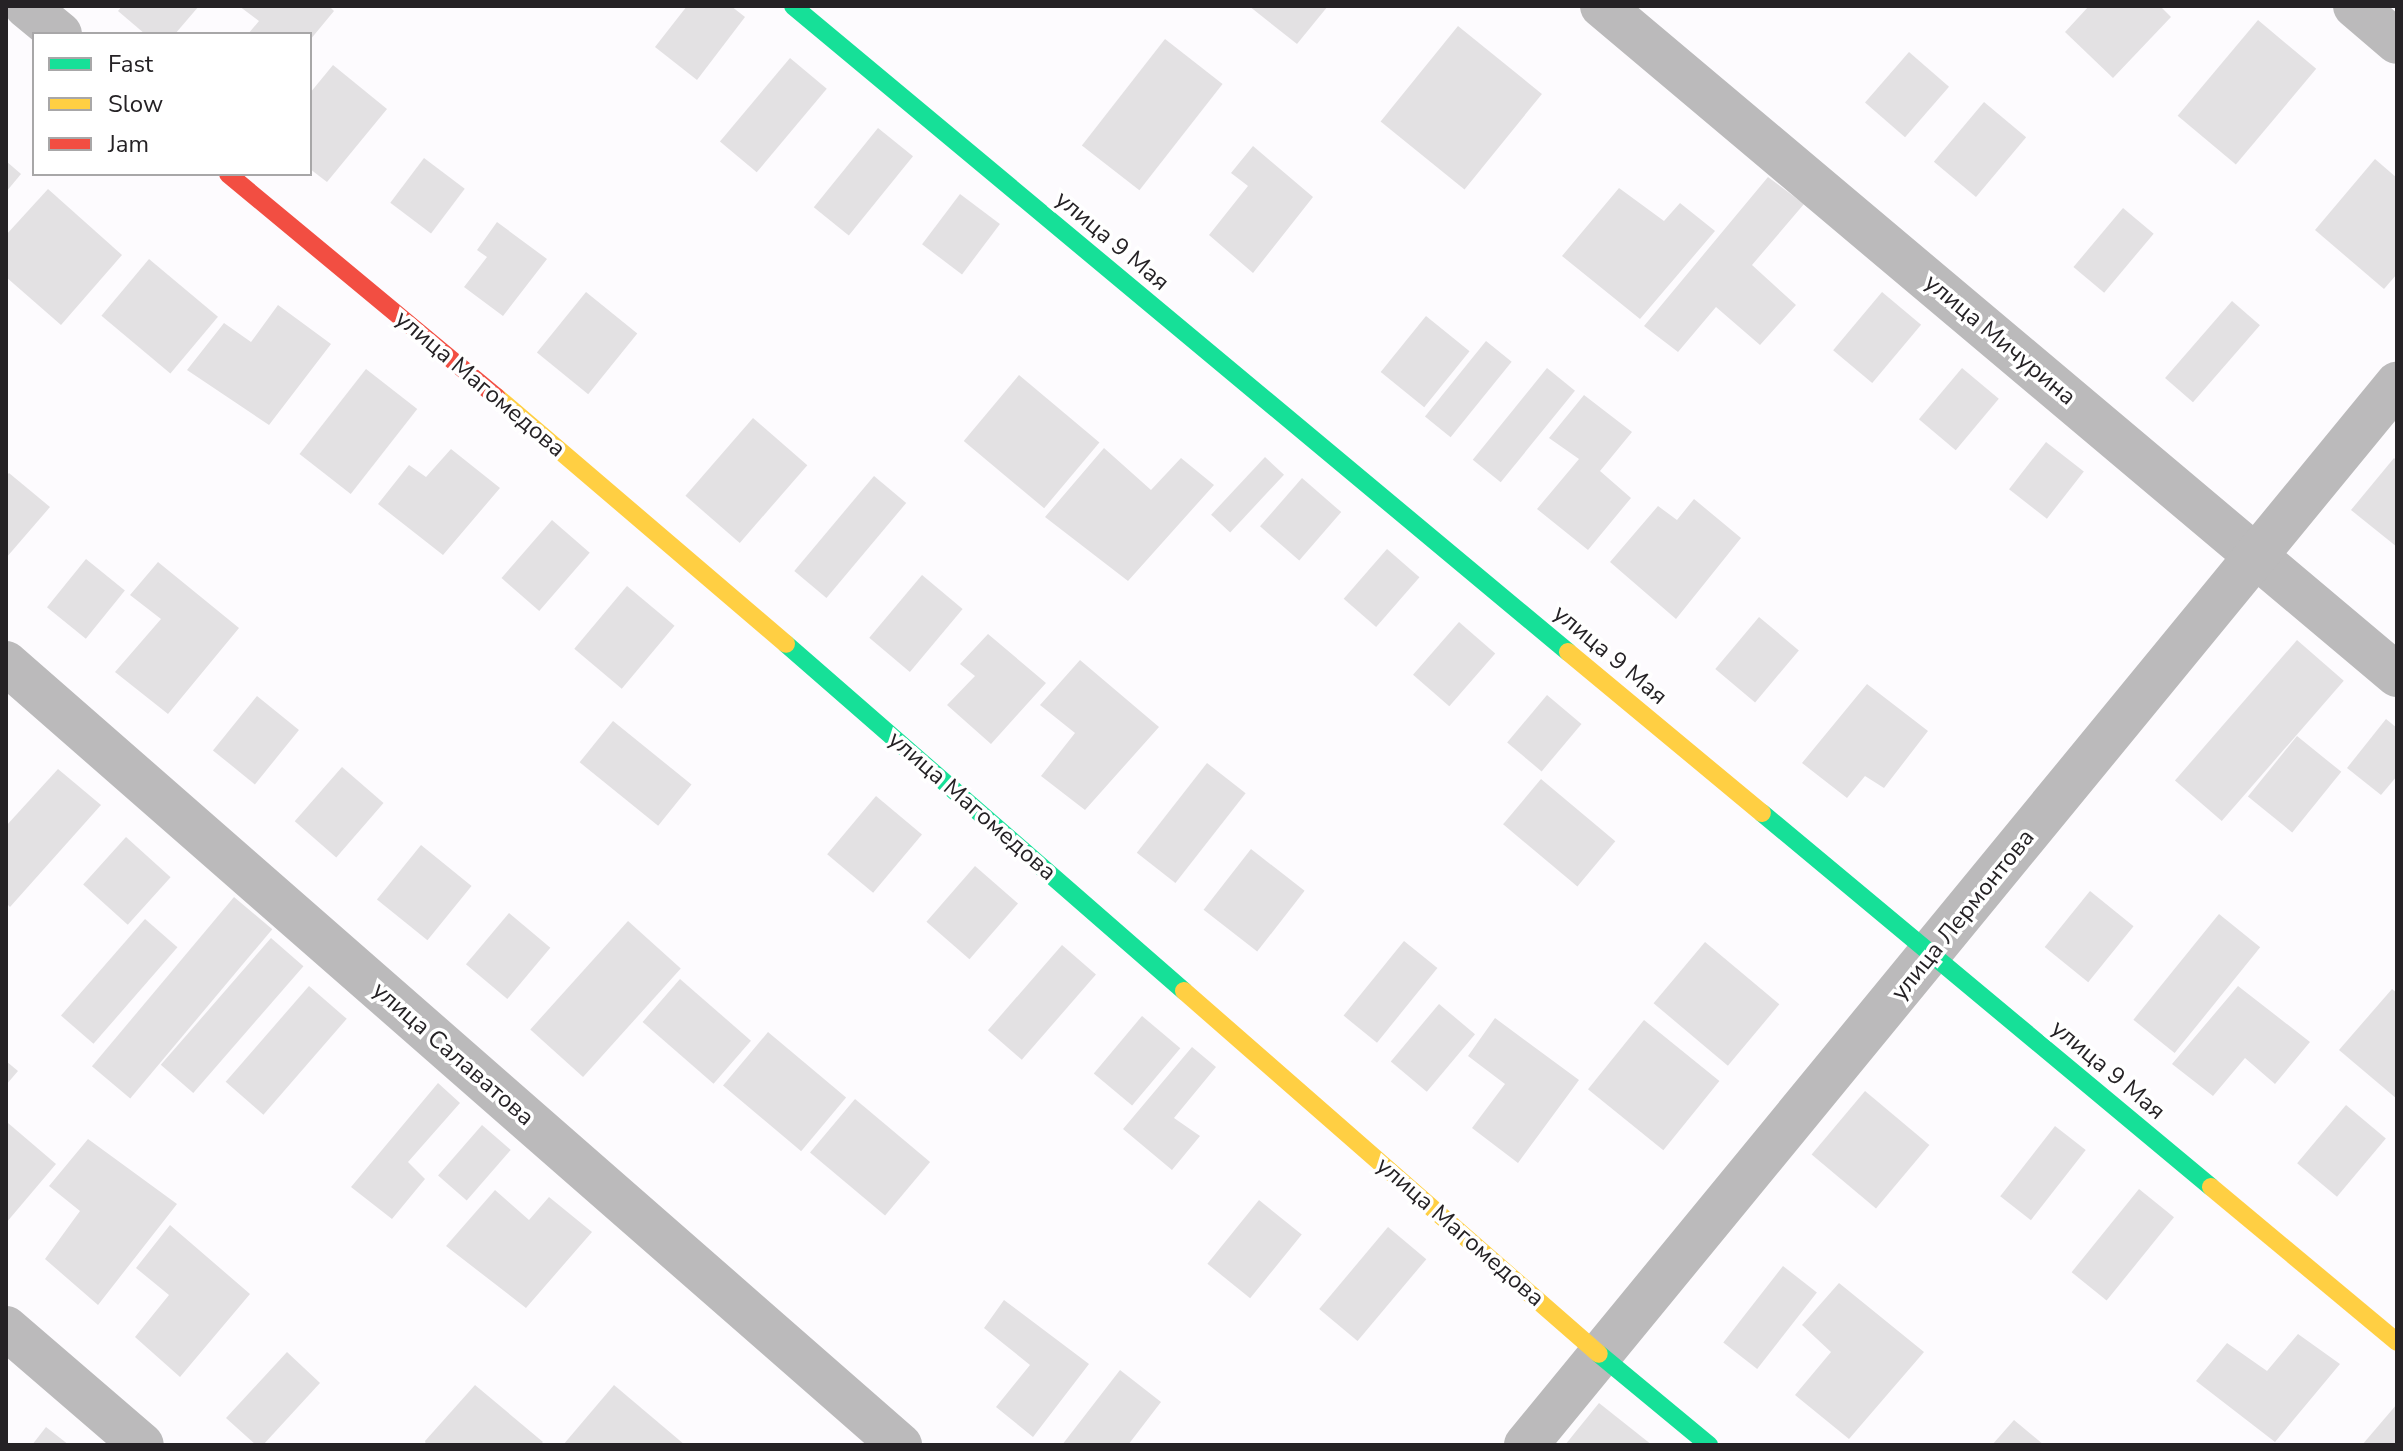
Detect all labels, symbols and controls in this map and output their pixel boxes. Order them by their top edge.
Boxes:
legend [32,32,312,176]
text: Fast [108,48,153,80]
text: Slow [108,88,163,120]
text: Jam [108,128,149,160]
street label: улица 9 Мая [1049,185,1175,297]
street label: улица Мичурина [1918,268,2082,412]
street label: улица Магомедова [389,304,571,464]
street label: улица 9 Мая [1547,599,1673,711]
street label: улица Магомедова [882,725,1062,887]
street label: улица Лермонтова [1885,824,2041,1006]
street label: улица Салаватова [366,976,540,1132]
street label: улица 9 Мая [2045,1014,2171,1126]
street label: улица Магомедова [1370,1151,1550,1313]

